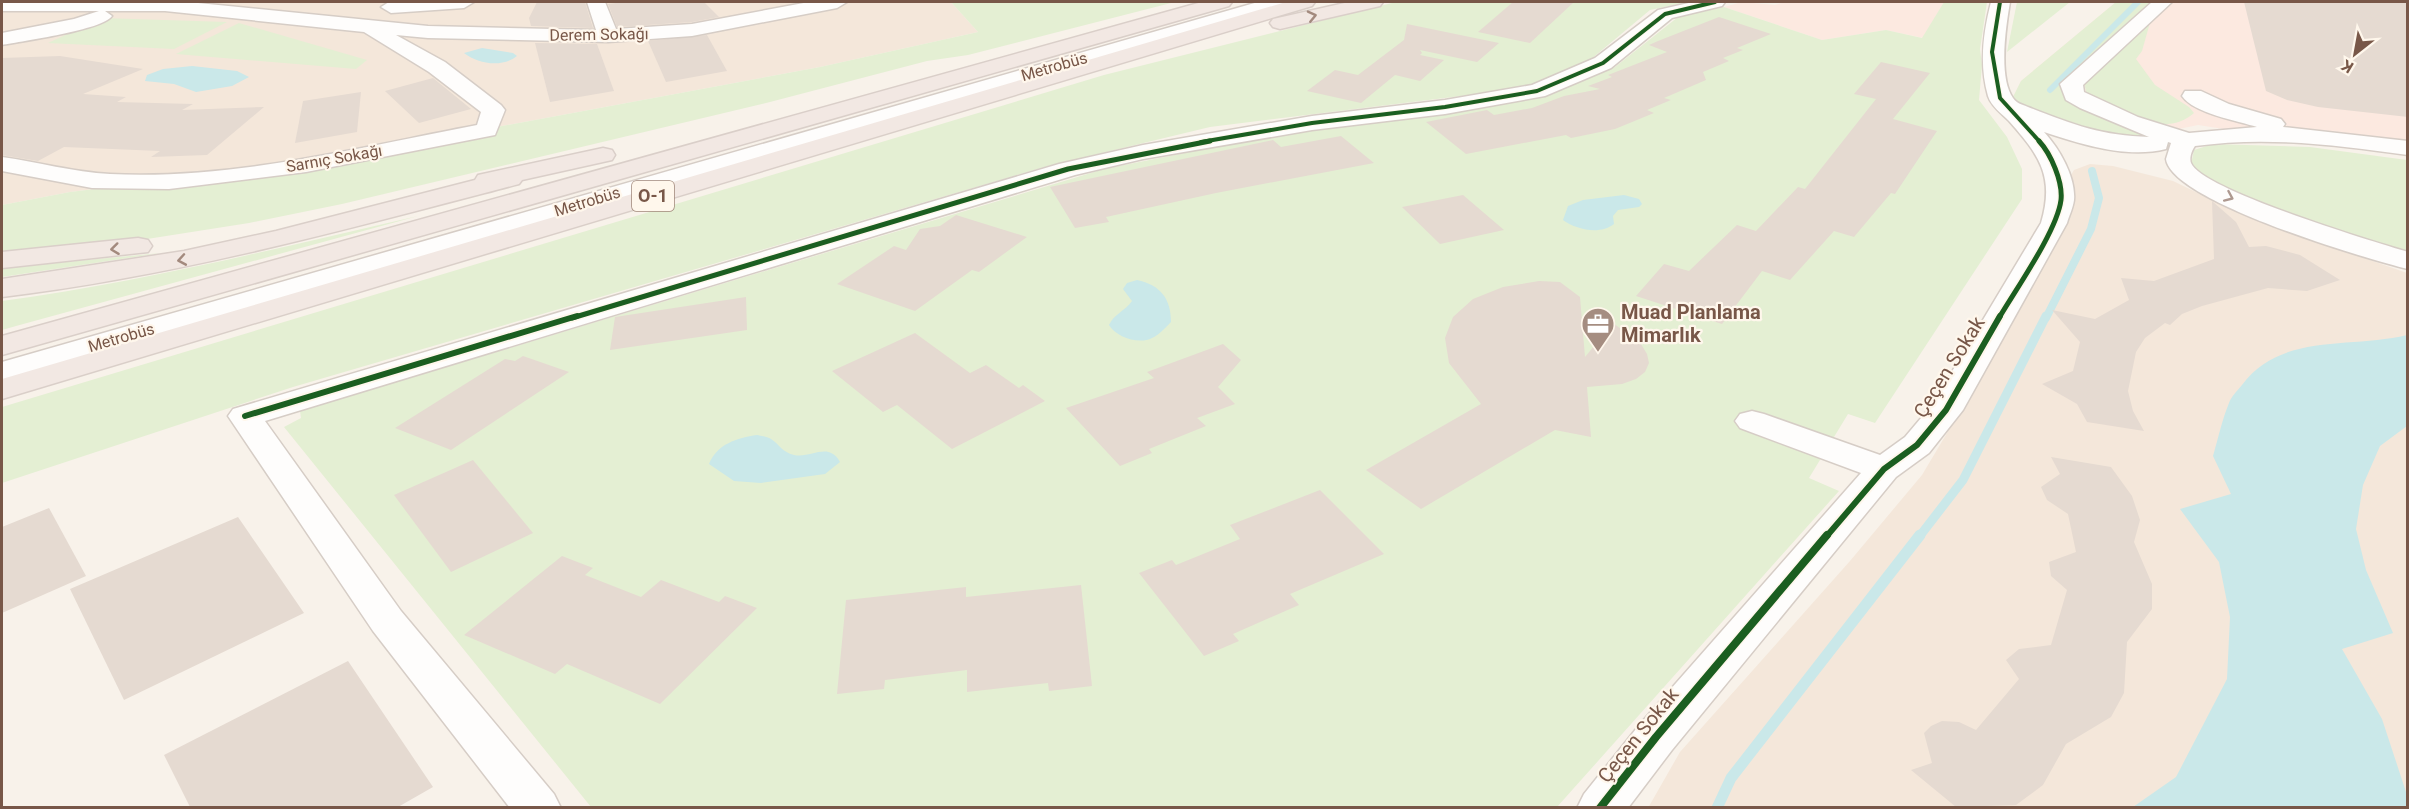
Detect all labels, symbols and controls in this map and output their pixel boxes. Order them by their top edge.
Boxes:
one-way arrow [1307,10,1317,23]
street label: Derem Sokağı [549,24,649,45]
north arrow [2325,24,2385,84]
street label: Metrobüs [1019,48,1090,85]
text: K [2338,55,2357,77]
street label: Sarnıç Sokağı [285,141,384,176]
road number: O-1 [632,181,674,211]
street label: Metrobüs [552,182,623,221]
one-way arrow [2223,190,2234,202]
one-way arrow [110,242,120,254]
one-way arrow [177,253,186,265]
place label: Muad Planlama Mimarlık [1621,300,1761,347]
office icon: Muad Planlama Mimarlık [1580,306,1616,353]
street label: Çeçen Sokak [1908,311,1990,422]
street label: Metrobüs [86,319,157,356]
street label: Çeçen Sokak [1592,682,1684,787]

